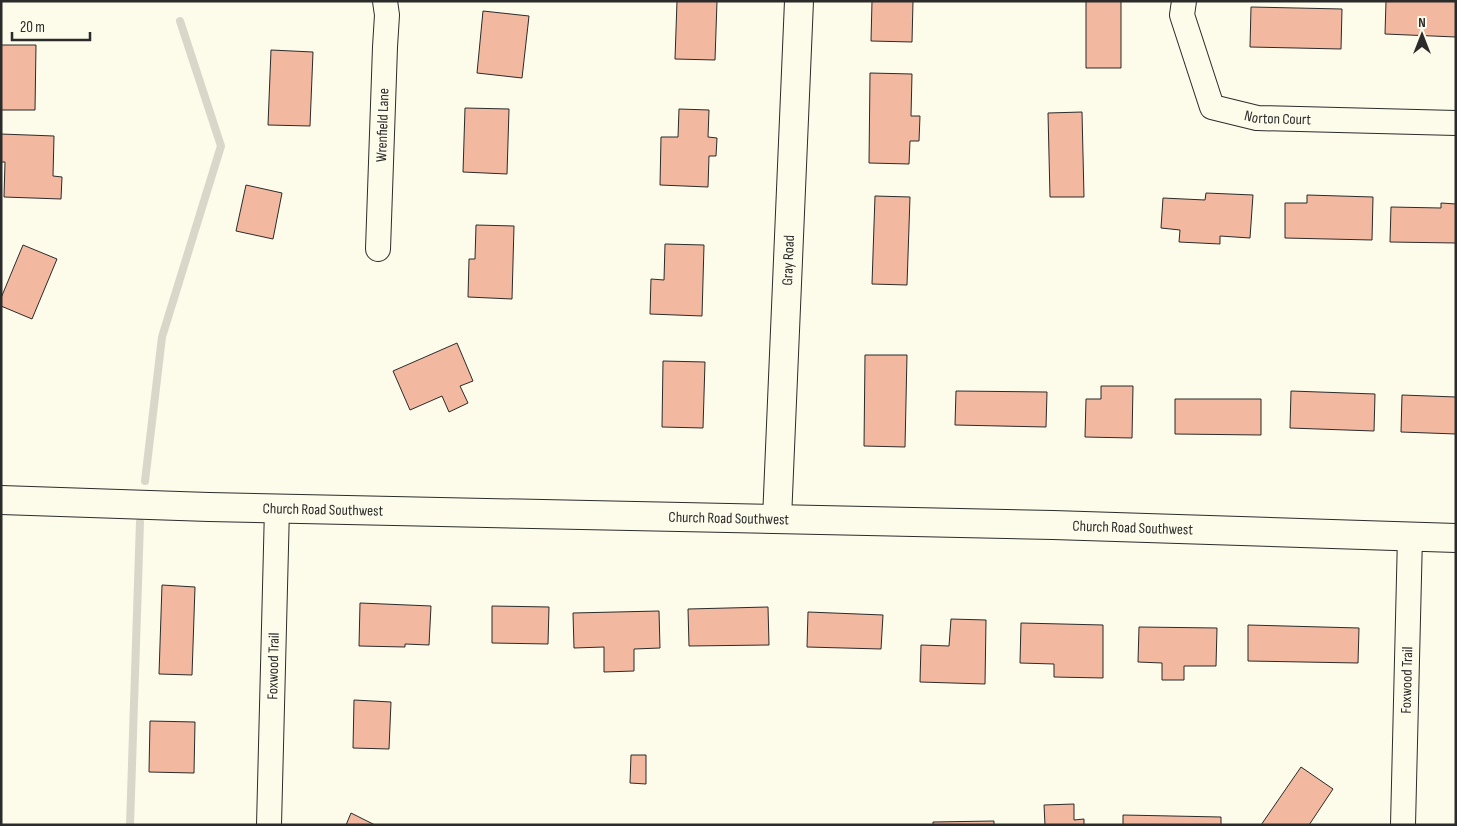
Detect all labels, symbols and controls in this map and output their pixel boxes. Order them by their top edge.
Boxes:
scale bar [12,10,90,42]
north arrow [1397,10,1447,60]
text: N [1418,14,1426,31]
text: 20 m [20,18,45,37]
street label: Wrenfield Lane [372,88,394,162]
street label: Norton Court [1242,106,1312,129]
street label: Gray Road [778,235,799,286]
street label: Church Road Southwest [262,499,384,521]
street label: Church Road Southwest [668,508,790,529]
street label: Church Road Southwest [1072,517,1194,540]
street label: Foxwood Trail [263,632,284,700]
street label: Foxwood Trail [1397,646,1417,714]

